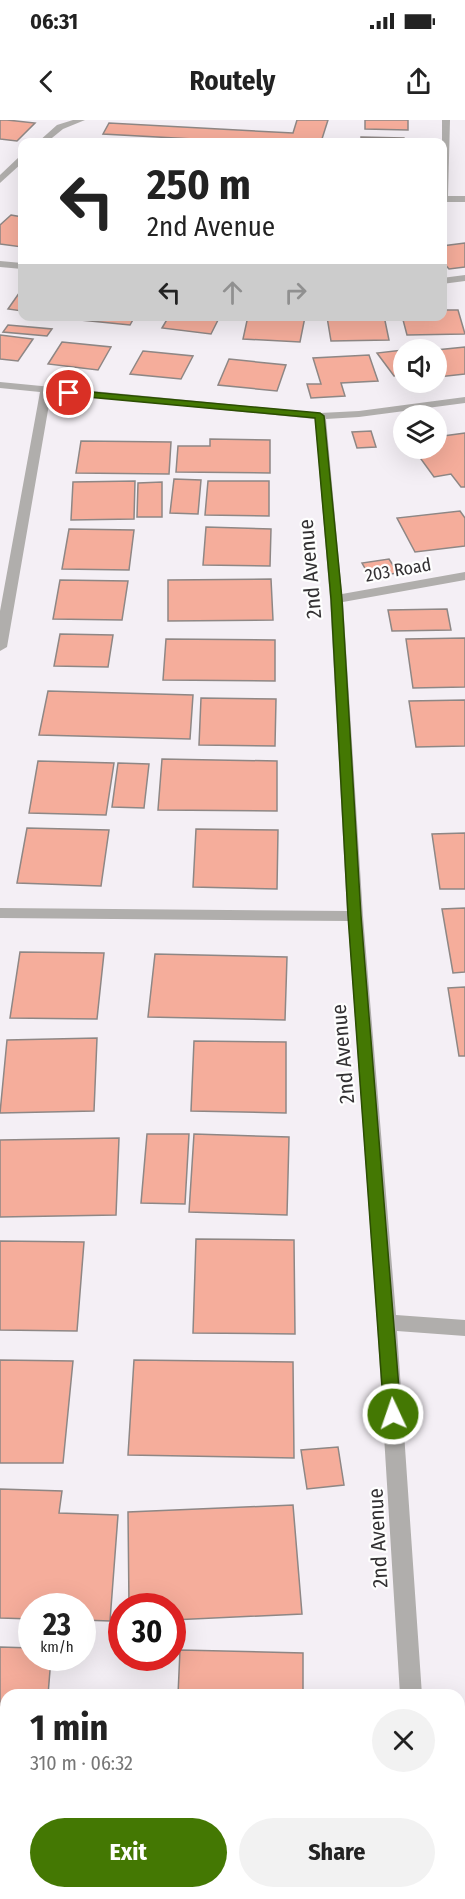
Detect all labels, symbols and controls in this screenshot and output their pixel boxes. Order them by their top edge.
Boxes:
text: 06:31 [30,8,78,35]
icon: back [30,65,63,98]
text: Routely [190,65,275,97]
icon: share [402,65,435,98]
text: 250 m [147,160,251,210]
icon: left [48,162,126,240]
text: 2nd Avenue [147,211,275,243]
icon: left [153,276,186,309]
icon: ahead [216,276,249,309]
icon: right [279,276,312,309]
map controls [393,339,447,459]
button: sound [393,339,447,393]
pin [43,367,94,418]
icon: arrive [52,376,85,409]
button: layers [393,405,447,459]
street label: 2nd Avenue [293,518,327,620]
street label: 203 Road [363,553,433,587]
street label: 2nd Avenue [326,1003,360,1105]
position arrow [361,1382,425,1446]
street label: 2nd Avenue [362,1488,394,1588]
speed limit sign: 30 [108,1593,186,1671]
text: 23 [43,1607,71,1643]
text: km/h [40,1638,74,1656]
text: 1 min [30,1706,108,1750]
button: close [372,1709,435,1772]
text: 310 m · 06:32 [30,1751,133,1775]
button: Exit [30,1818,227,1887]
button: Share [239,1818,435,1887]

